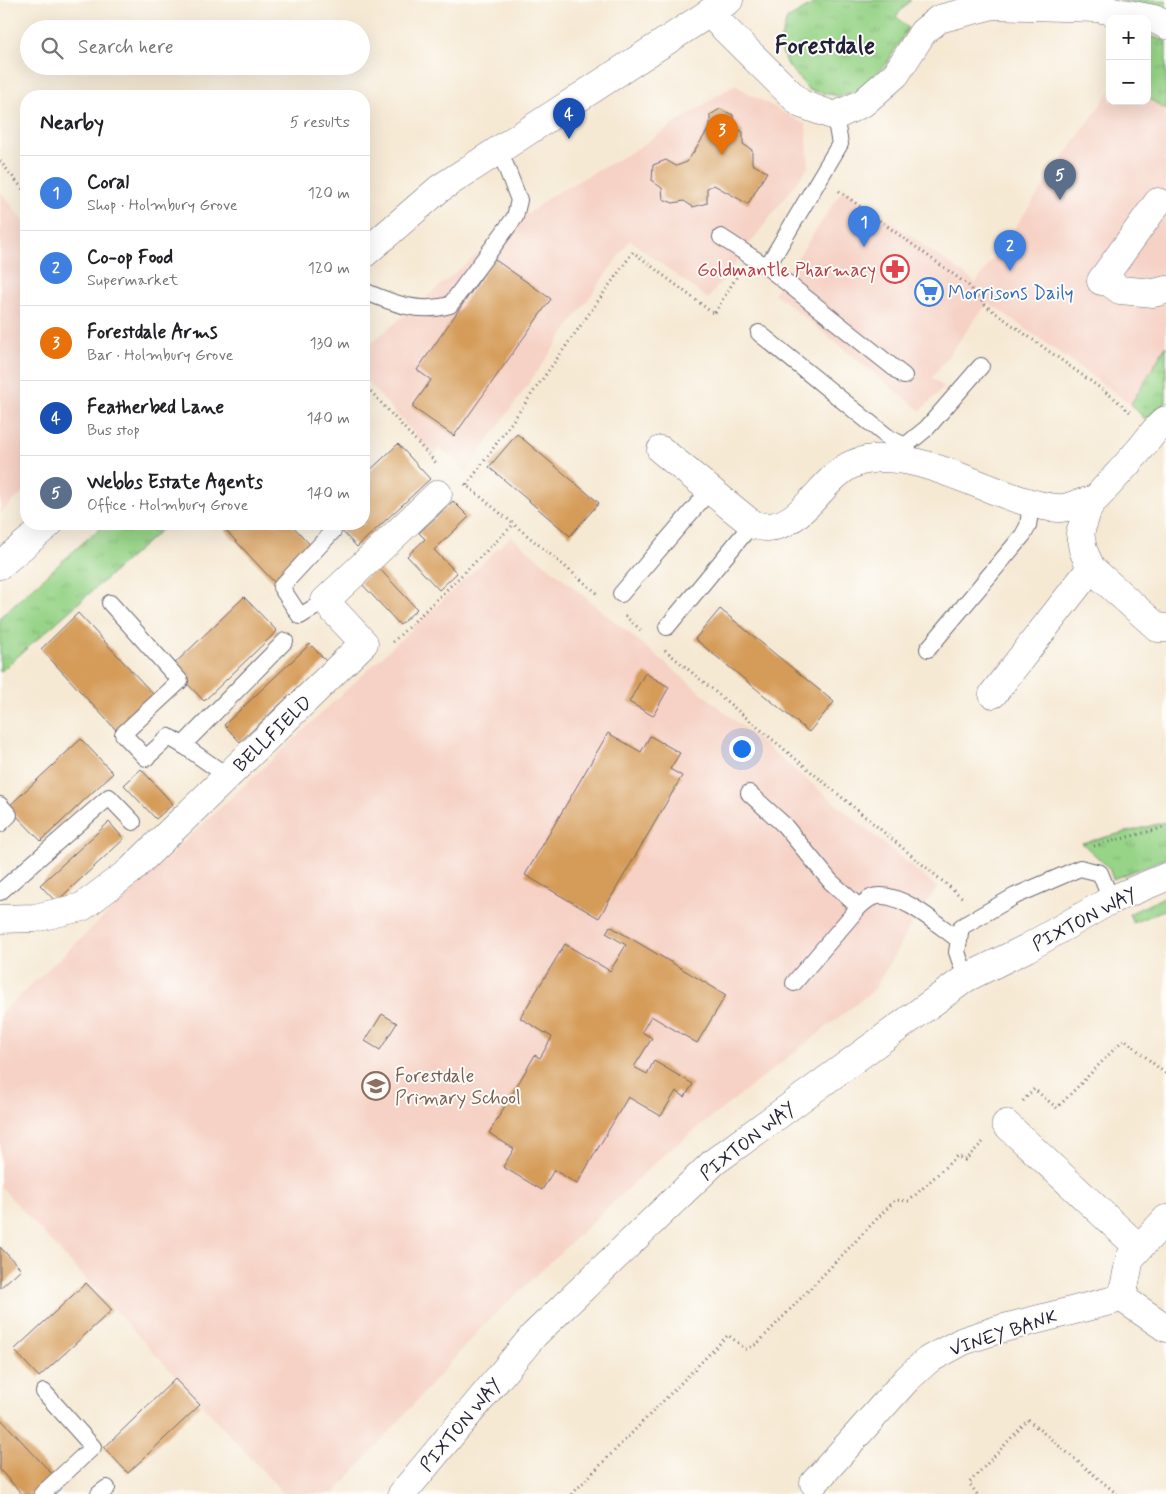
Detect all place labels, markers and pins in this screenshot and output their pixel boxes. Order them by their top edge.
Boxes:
pin: 4 [553,98,585,139]
pin: 3 [706,114,738,155]
pin: 5 [1044,159,1076,200]
pin: 1 [848,206,880,247]
pin: 2 [994,230,1026,271]
pharmacy icon: Goldmantle Pharmacy [880,254,910,284]
place label: Goldmantle Pharmacy [697,258,876,284]
supermarket icon: Morrisons Daily [914,277,944,307]
place label: Morrisons Daily [948,281,1074,306]
place label: Forestdale Primary School [395,1064,521,1111]
school or university icon: Forestdale Primary School [361,1071,391,1101]

